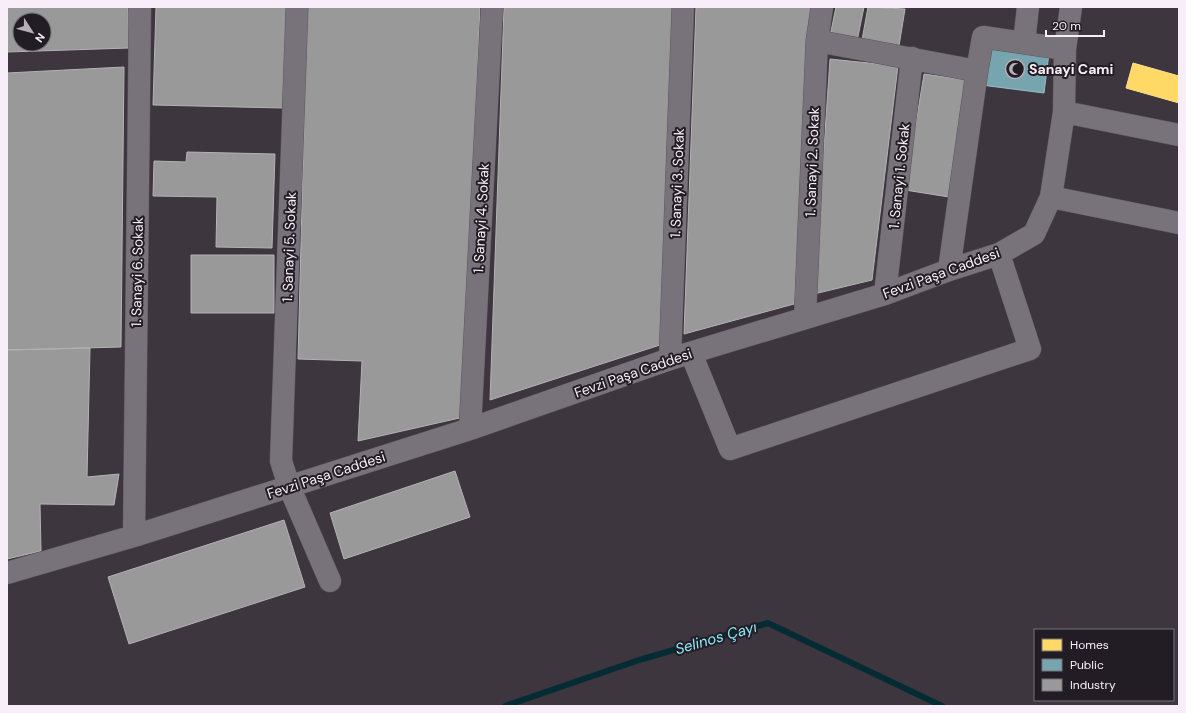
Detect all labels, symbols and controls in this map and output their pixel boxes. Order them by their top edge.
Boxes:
north arrow [12,12,52,52]
scale bar [1046,12,1104,38]
text: 20 m [1052,18,1081,34]
text: N [32,31,48,45]
mosque icon: Sanayi Cami [1004,58,1026,80]
place label: Sanayi Cami [1029,60,1114,78]
street label: 1. Sanayi 2. Sokak [801,107,823,217]
street label: 1. Sanayi 1. Sokak [885,122,913,230]
street label: 1. Sanayi 3. Sokak [666,128,688,238]
street label: 1. Sanayi 4. Sokak [469,163,493,273]
street label: 1. Sanayi 5. Sokak [278,192,300,302]
street label: 1. Sanayi 6. Sokak [127,217,147,327]
street label: Fevzi Paşa Caddesi [880,243,1002,303]
street label: Fevzi Paşa Caddesi [572,344,694,402]
street label: Fevzi Paşa Caddesi [265,447,387,503]
water label: Selinos Çayı [673,617,759,659]
legend [1034,629,1174,701]
text: Homes [1070,637,1109,653]
text: Public [1070,657,1104,673]
text: Industry [1070,677,1116,693]

